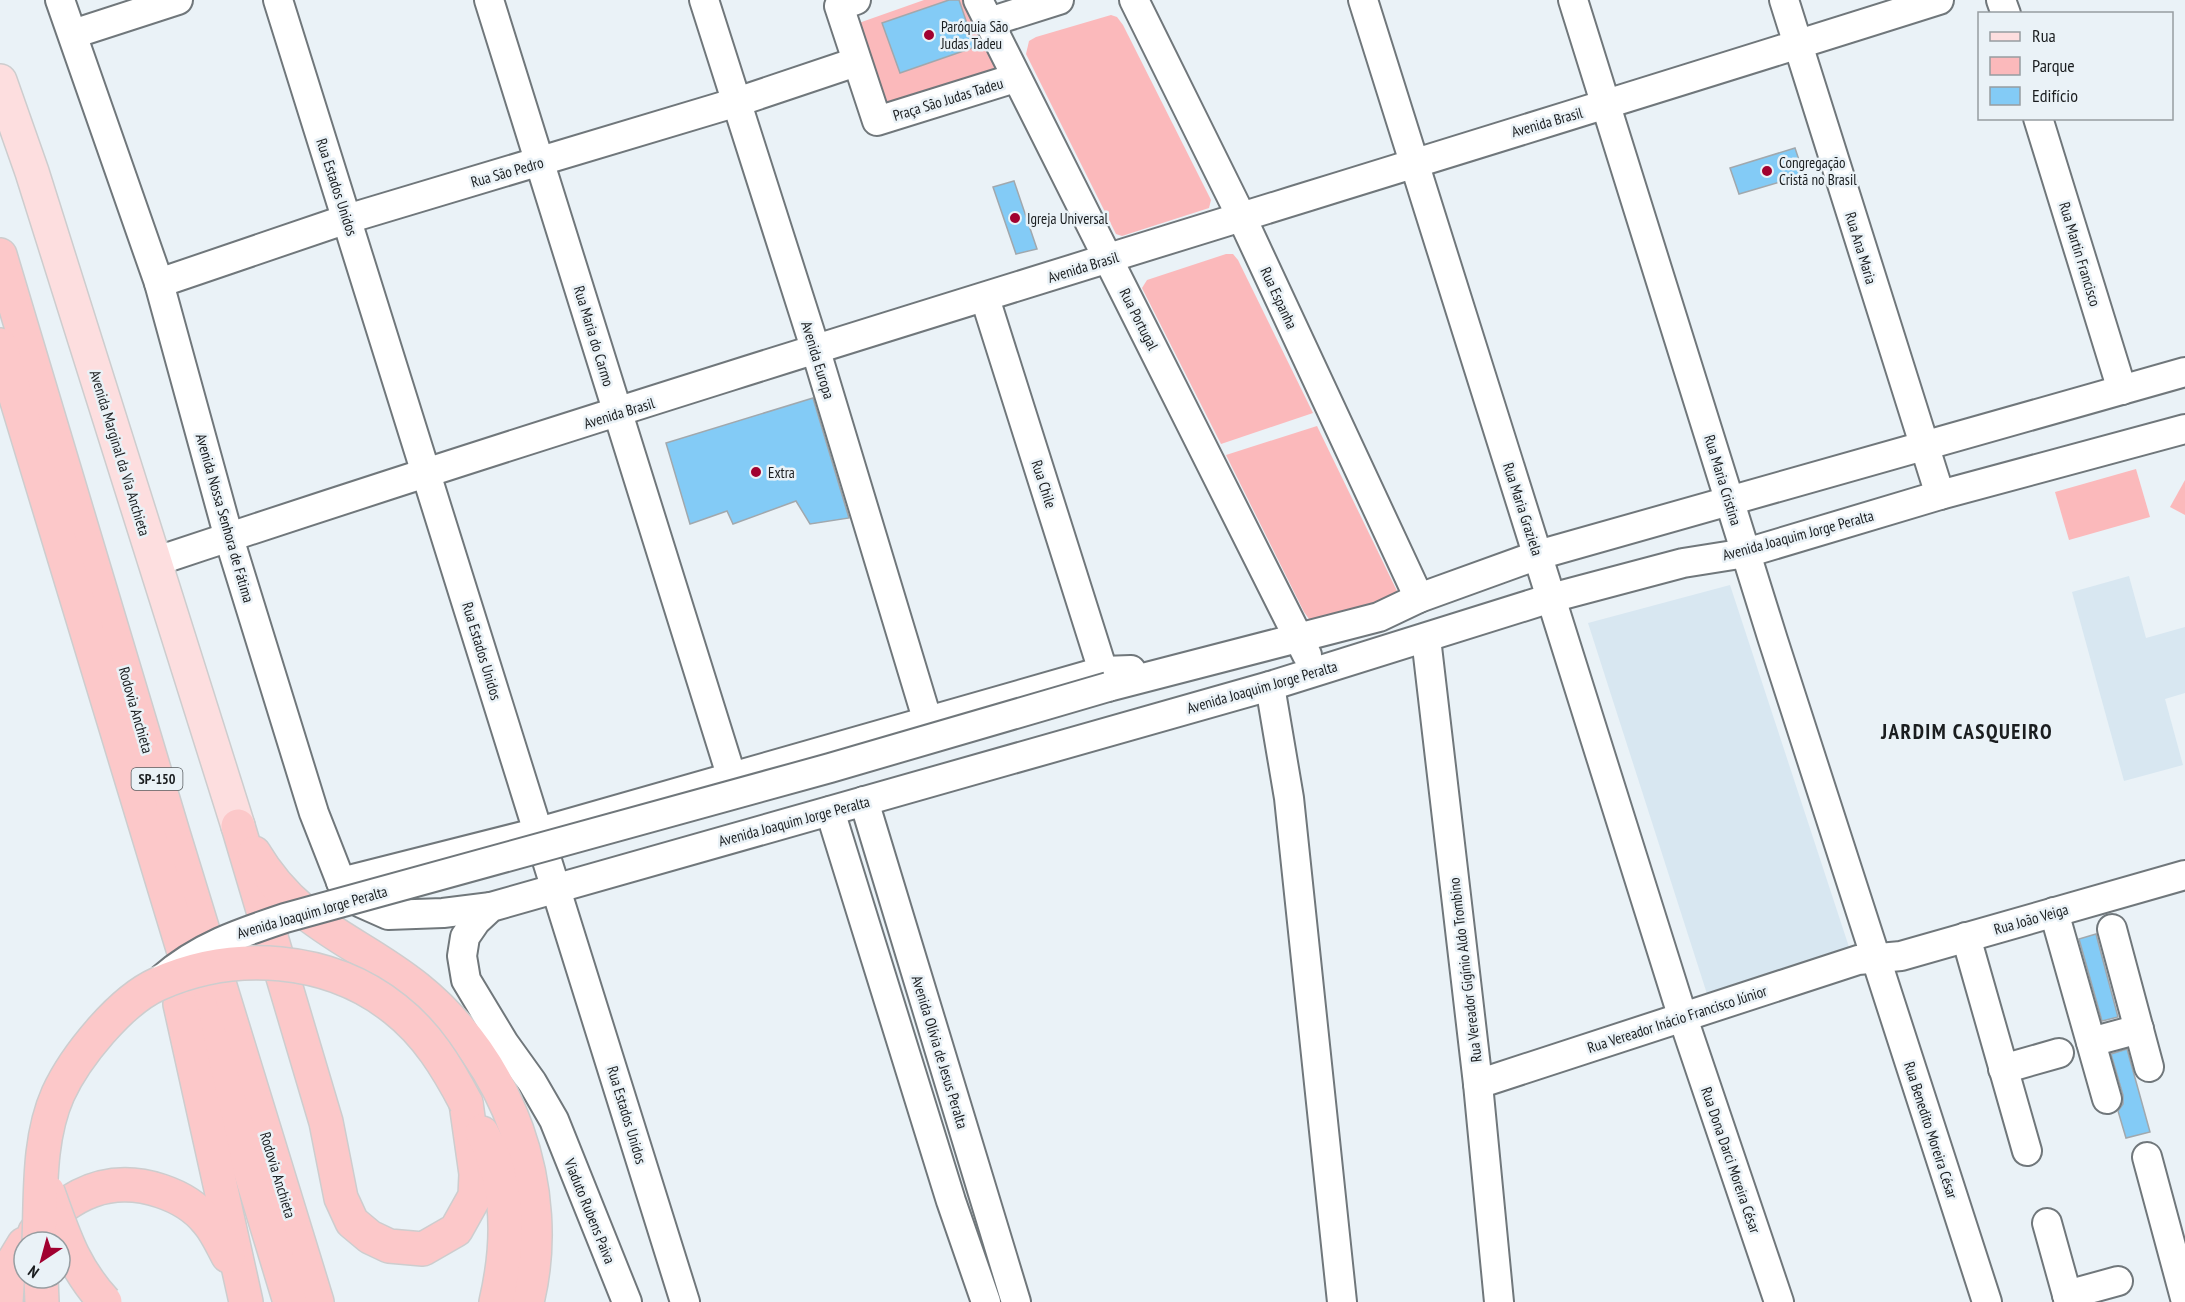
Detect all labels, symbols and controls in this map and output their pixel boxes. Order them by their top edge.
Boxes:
legend [1978,12,2173,120]
place label: Paróquia São Judas Tadeu [940,17,1008,53]
text: Rua [2032,24,2056,47]
marker: Paróquia São Judas Tadeu [922,28,936,42]
text: Parque [2032,54,2075,77]
street label: Praça São Judas Tadeu [891,73,1005,125]
text: Edifício [2032,84,2078,107]
street label: Avenida Brasil [1509,103,1585,141]
street label: Rua Estados Unidos [312,136,362,238]
street label: Rua São Pedro [469,153,545,191]
place label: Congregação Cristã no Brasil [1779,153,1857,189]
marker: Congregação Cristã no Brasil [1760,164,1774,178]
street label: Rua Martin Francisco [2055,199,2105,309]
place label: Igreja Universal [1027,209,1109,228]
street label: Rua Ana Maria [1841,210,1881,286]
marker: Igreja Universal [1008,211,1022,225]
street label: Avenida Brasil [1045,247,1121,287]
street label: Rua Espanha [1256,264,1302,332]
street label: Rua Maria do Carmo [570,283,618,389]
street label: Rua Portugal [1115,285,1163,354]
street label: Avenida Europa [797,319,839,401]
street label: Avenida Marginal da Via Anchieta [86,368,154,538]
street label: Avenida Brasil [581,393,657,433]
street label: Avenida Nossa Senhora de Fátima [192,431,258,605]
street label: Rua Maria Cristina [1700,432,1746,528]
street label: Rua Chile [1027,458,1061,510]
street label: Rua Maria Graziela [1499,460,1547,558]
place label: Extra [768,463,795,482]
marker: Extra [749,465,763,479]
street label: Avenida Joaquim Jorge Peralta [1720,506,1876,564]
street label: Rua Estados Unidos [458,600,506,702]
street label: Avenida Joaquim Jorge Peralta [1185,656,1339,718]
street label: Rodovia Anchieta [115,665,157,755]
district label: JARDIM CASQUEIRO [1880,718,2053,745]
road number: SP-150 [132,768,182,790]
street label: Avenida Joaquim Jorge Peralta [716,792,872,850]
street label: Rua Vereador Gigínio Aldo Trombino [1444,877,1486,1063]
street label: Avenida Joaquim Jorge Peralta [235,881,389,943]
street label: Rua João Veiga [1992,899,2070,939]
street label: Avenida Olívia de Jesus Peralta [908,973,972,1131]
street label: Rua Vereador Inácio Francisco Júnior [1585,981,1770,1057]
street label: Rua Benedito Moreira César [1900,1059,1962,1202]
street label: Rua Estados Unidos [603,1064,651,1166]
street label: Rua Dona Darci Moreira César [1697,1084,1765,1236]
street label: Rodovia Anchieta [256,1130,300,1220]
street label: Viaduto Rubens Paiva [560,1155,620,1266]
north arrow [12,1230,72,1290]
text: N [24,1262,43,1283]

